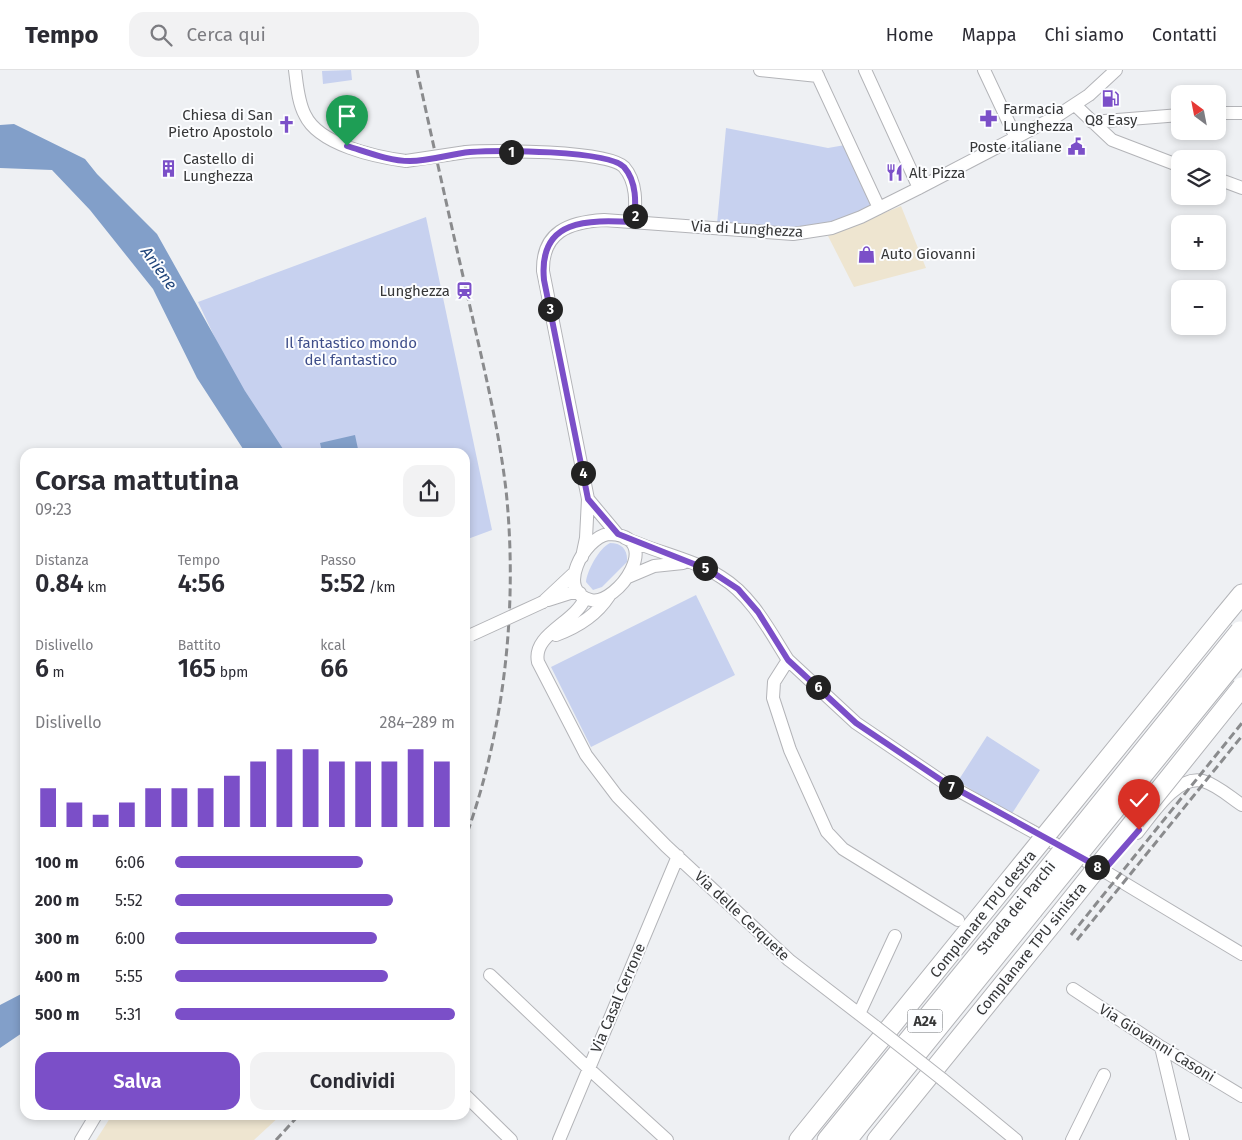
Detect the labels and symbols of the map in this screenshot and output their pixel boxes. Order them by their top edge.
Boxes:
north arrow [1171,85,1226,140]
fuel station icon: Q8 Easy [1101,89,1121,109]
pin [326,95,368,146]
place label: Farmacia Lunghezza [1003,100,1073,135]
place label: Chiesa di San Pietro Apostolo [168,106,273,141]
pharmacy icon: Farmacia Lunghezza [979,108,999,128]
place label: Q8 Easy [1085,111,1138,129]
church icon: Chiesa di San Pietro Apostolo [277,114,297,134]
public building icon: Poste italiane [1066,137,1086,157]
place label: Poste italiane [969,138,1062,156]
pin: 1 [498,140,524,164]
place label: Castello di Lunghezza [183,150,254,185]
building icon: Castello di Lunghezza [159,158,179,178]
restaurant icon: Alt Pizza [885,163,905,183]
place label: Alt Pizza [909,164,965,182]
pin: 2 [622,204,648,228]
street label: Via di Lunghezza [690,217,804,241]
water label: Aniene [136,242,181,293]
shop icon: Auto Giovanni [857,244,877,264]
place label: Auto Giovanni [881,245,976,263]
station icon: Lunghezza [454,281,474,301]
place label: Lunghezza [380,282,450,300]
pin: 3 [538,296,562,322]
park label: Il fantastico mondo del fantastico [285,334,417,369]
pin: 4 [570,460,596,486]
pin: 5 [692,556,718,580]
pin: 6 [806,674,830,700]
pin: 7 [938,774,964,800]
pin [1118,779,1160,830]
street label: Complanare TPU destra [926,847,1040,981]
pin: 8 [1084,854,1110,880]
street label: Strada dei Parchi [973,858,1059,958]
street label: Via delle Cerquete [691,867,793,965]
street label: Complanare TPU sinistra [972,879,1090,1019]
street label: Via Casal Cerrone [587,940,649,1056]
street label: Via Giovanni Casoni [1096,1000,1218,1086]
road number: A24 [908,1009,942,1032]

